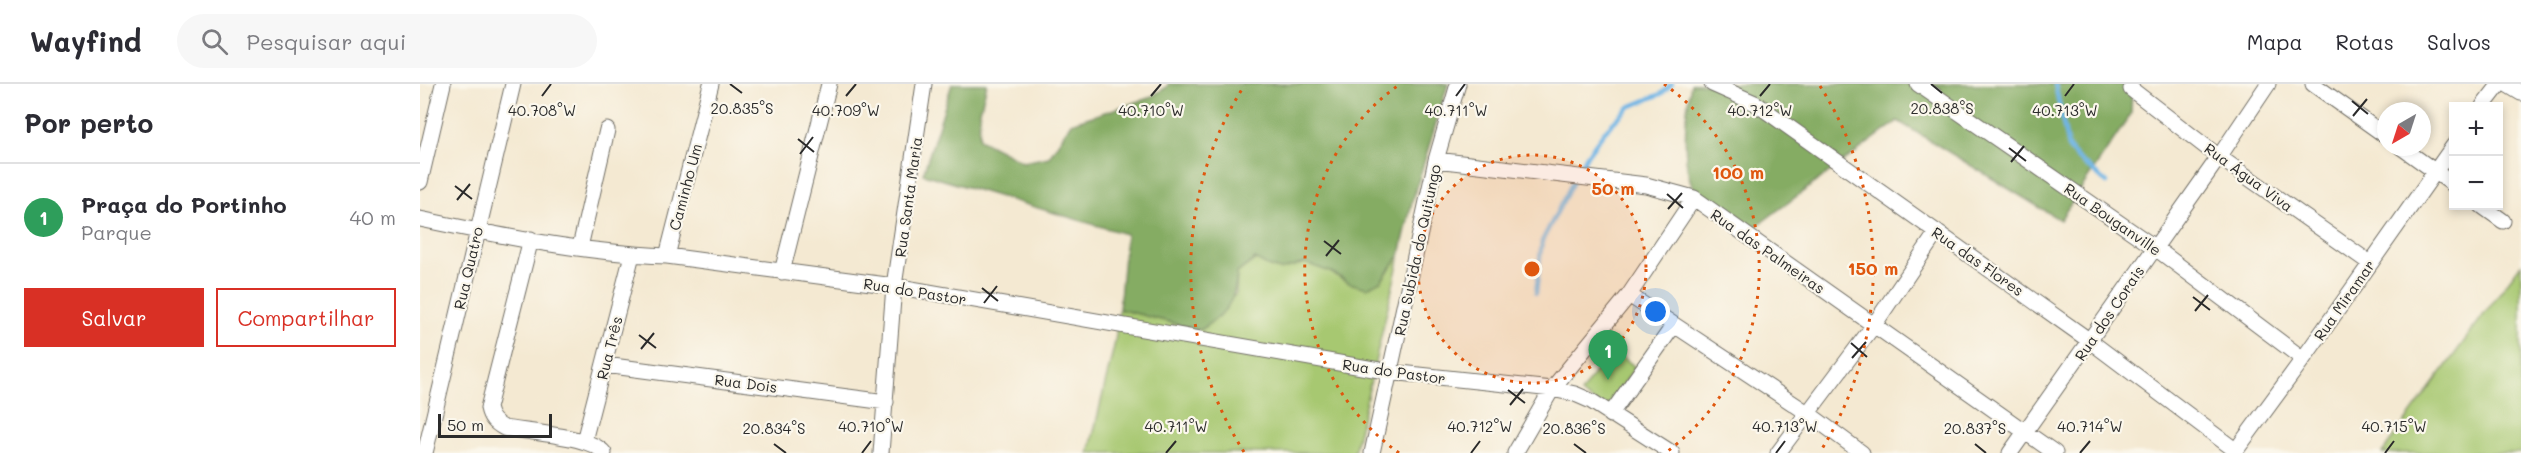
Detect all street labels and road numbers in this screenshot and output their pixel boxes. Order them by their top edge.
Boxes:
street label: Rua Santa Maria [890,135,926,259]
street label: Rua Água Viva [2201,138,2297,216]
street label: Caminho Um [664,141,706,233]
street label: Rua Subida do Quitungo [1389,162,1445,338]
street label: Rua Bouganville [2061,178,2165,260]
street label: Rua das Palmeiras [1707,204,1829,298]
street label: Rua das Flores [1928,222,2028,300]
street label: Rua Quatro [449,225,487,311]
street label: Rua Miramar [2309,256,2379,344]
street label: Rua dos Corais [2070,261,2148,365]
street label: Rua do Pastor [862,273,968,309]
street label: Rua Três [591,314,627,382]
street label: Rua do Pastor [1341,354,1447,388]
street label: Rua Dois [713,369,779,397]

